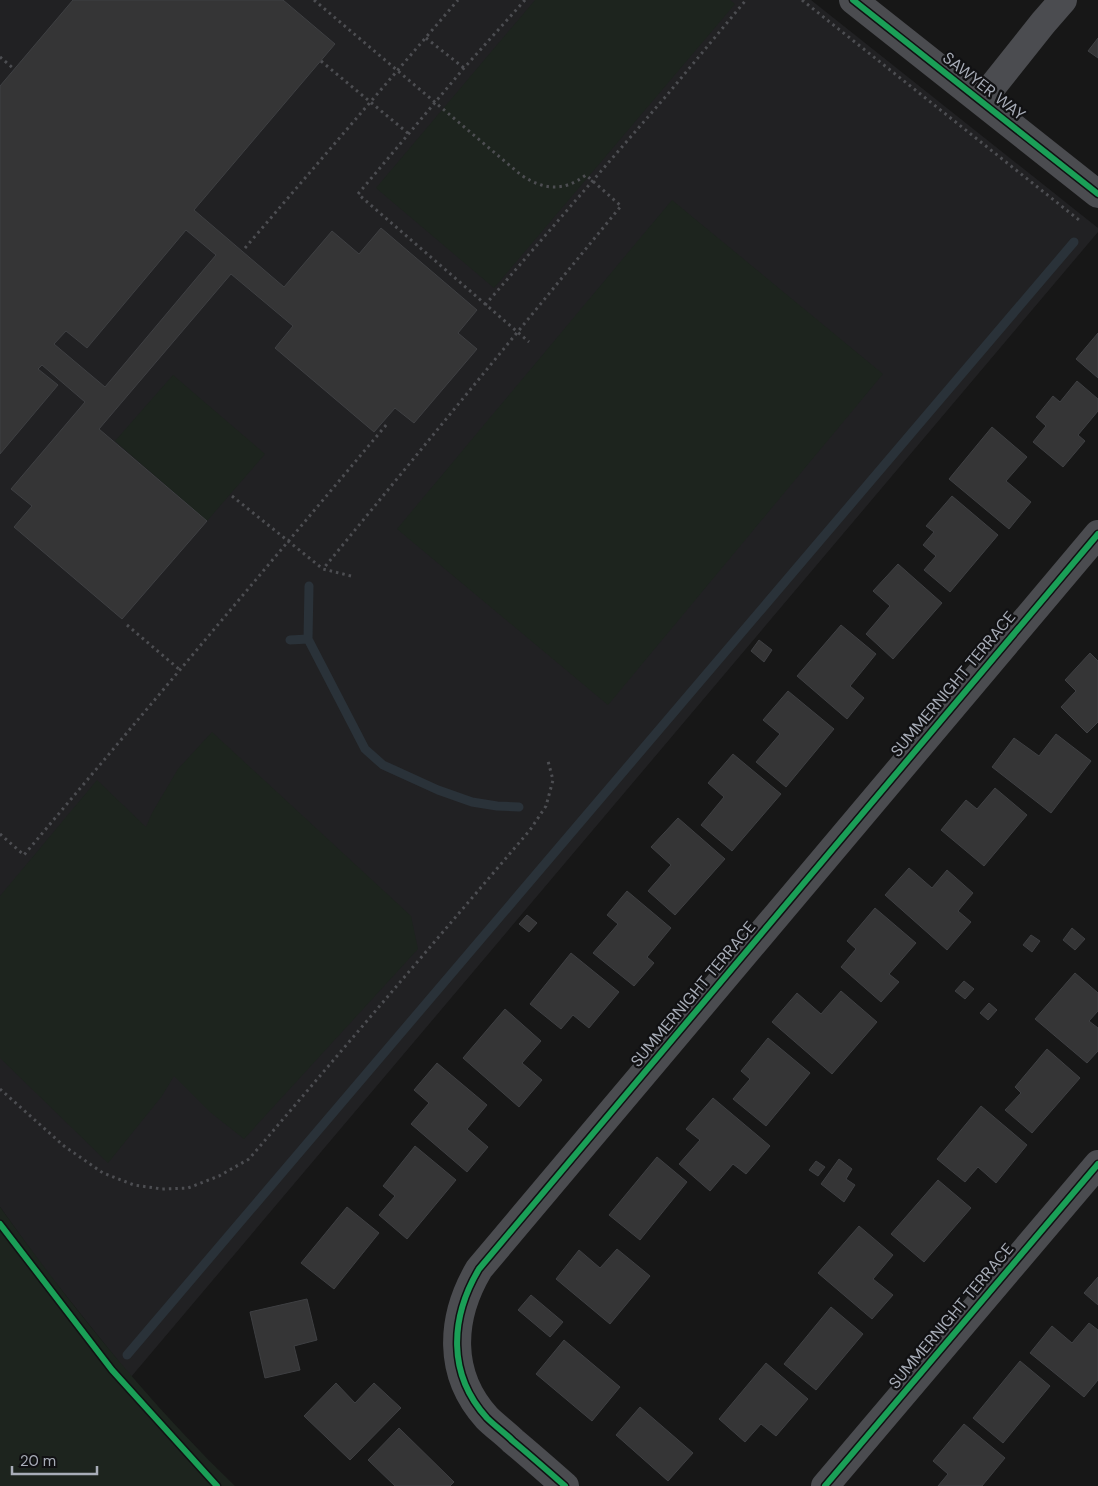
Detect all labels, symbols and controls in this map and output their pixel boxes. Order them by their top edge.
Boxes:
street label: SAWYER WAY [938,47,1030,125]
street label: SUMMERNIGHT TERRACE [886,607,1020,761]
street label: SUMMERNIGHT TERRACE [626,917,760,1071]
street label: SUMMERNIGHT TERRACE [884,1239,1018,1393]
scale bar [12,1444,98,1476]
text: 20 m [20,1451,56,1471]

